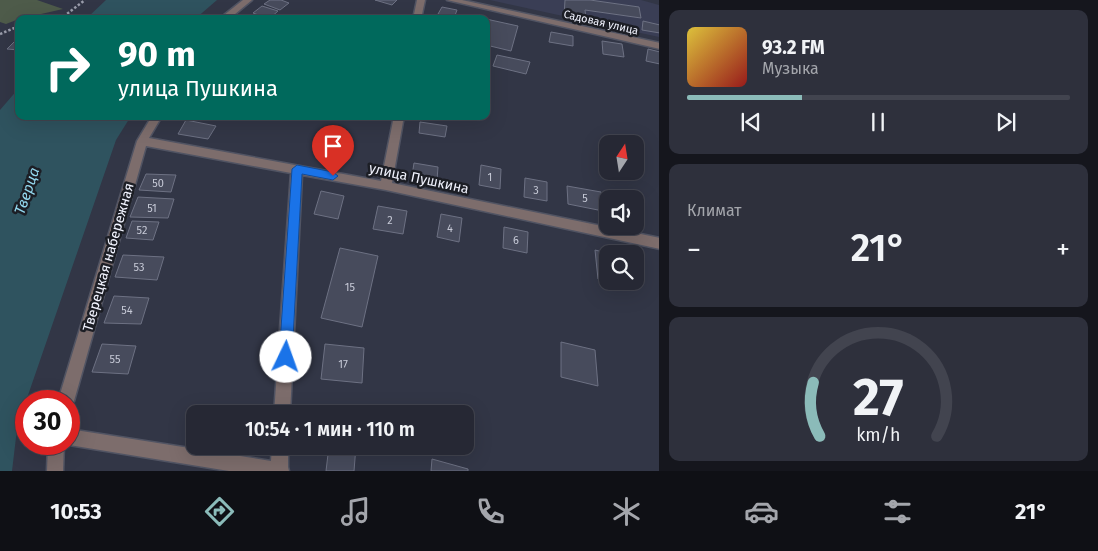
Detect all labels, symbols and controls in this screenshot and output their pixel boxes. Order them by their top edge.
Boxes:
street label: Садовая улица [562,8,640,37]
text: 90 m [118,33,196,75]
icon: right [35,35,100,100]
text: 93.2 FM [762,36,825,59]
text: Музыка [762,59,819,78]
text: улица Пушкина [118,75,278,102]
icon: previous [737,108,765,136]
icon: pause [864,108,892,136]
icon: next [992,108,1020,136]
pin [312,125,354,176]
icon: arrive [319,132,347,160]
north arrow [599,135,644,180]
map controls [599,135,644,290]
street label: улица Пушкина [367,160,470,197]
water label: Тверца [11,165,43,217]
house number: 1 [488,171,492,184]
house number: 50 [152,177,164,190]
street label: Тверецкая набережная [79,181,138,333]
house number: 3 [533,184,539,197]
button: sound [599,190,644,235]
house number: 5 [582,192,588,205]
text: Климат [687,201,742,220]
house number: 51 [147,202,157,215]
house number: 2 [387,214,393,227]
house number: 4 [447,222,453,235]
house number: 52 [137,224,147,237]
text: 21° [851,225,906,271]
text: − [687,233,701,266]
text: + [1056,233,1070,266]
house number: 6 [513,234,519,247]
button: search [599,245,644,290]
house number: 53 [134,261,144,274]
house number: 15 [345,281,356,294]
house number: 54 [121,304,133,317]
position arrow [259,330,311,382]
house number: 55 [110,353,121,366]
house number: 17 [338,358,348,371]
text: 27 [853,366,904,429]
speed limit sign: 30 [15,390,80,455]
text: 10:54 · 1 мин · 110 m [245,418,415,441]
text: km/h [856,424,901,446]
icon: directions [202,494,237,529]
icon: music [338,494,373,529]
icon: phone [473,494,508,529]
icon: climate [609,494,644,529]
icon: car [744,494,779,529]
icon: filters [880,494,915,529]
text: 10:53 [50,498,102,525]
text: 21° [1015,498,1048,525]

